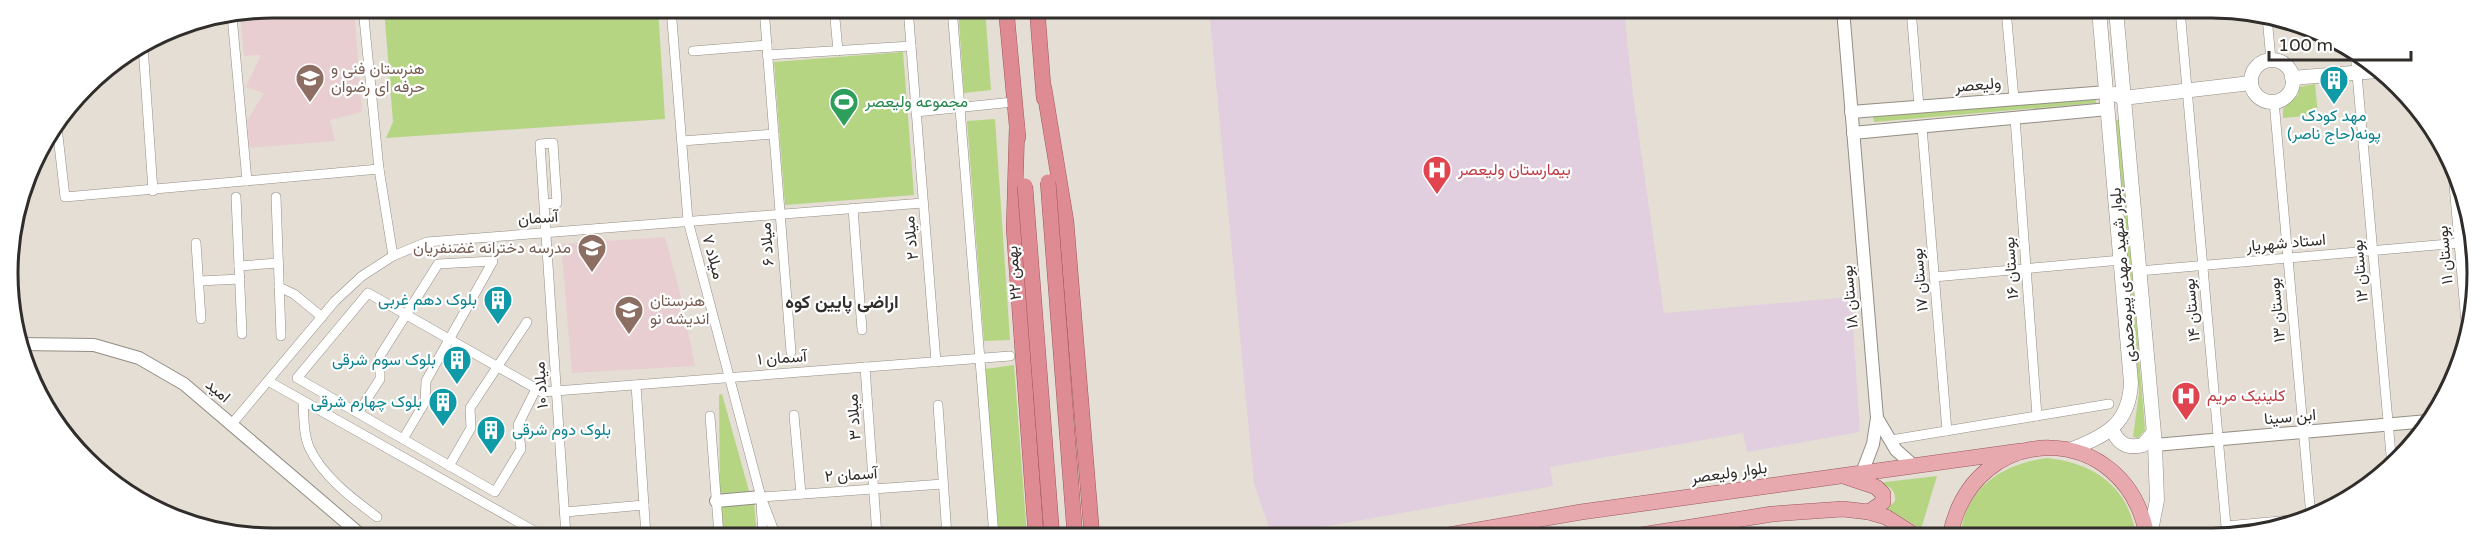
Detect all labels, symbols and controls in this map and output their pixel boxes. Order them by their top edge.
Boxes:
scale bar [2269,24,2412,62]
text: 100 m [2278,34,2333,56]
place label: هنرستان فنی و حرفه ای رضوان [331,59,425,97]
school or university icon: هنرستان فنی و حرفه ای رضوان [294,62,326,104]
building icon: مهد کودک پونه(حاج ناصر) [2318,64,2350,106]
street label: ولیعصر [1953,73,2002,97]
sports icon: مجموعه ولیعصر [828,86,860,128]
place label: مجموعه ولیعصر [864,92,968,112]
place label: مهد کودک پونه(حاج ناصر) [2287,106,2381,145]
hospital icon: بیمارستان ولیعصر [1421,154,1453,196]
place label: بیمارستان ولیعصر [1457,160,1571,180]
street label: بلوار شهید مهدی پیرمحمدی [2105,187,2142,363]
street label: آسمان [517,207,560,229]
street label: میلاد ۲ [899,215,923,261]
street label: میلاد ۶ [756,222,778,266]
street label: بوستان ۱۱ [2432,225,2458,285]
street label: استاد شهریار [2244,230,2327,257]
school or university icon: مدرسه دخترانه غضنفریان [576,232,608,274]
street label: میلاد ۷ [697,233,729,281]
street label: بوستان ۱۶ [1999,236,2023,300]
place label: مدرسه دخترانه غضنفریان [413,238,571,258]
street label: بوستان ۱۲ [2347,239,2373,303]
street label: ۲۲ بهمن [1002,245,1026,301]
street label: بوستان ۱۷ [1907,247,1933,313]
street label: بوستان ۱۸ [1837,264,1863,330]
street label: بوستان ۱۴ [2179,277,2205,343]
street label: بوستان ۱۳ [2264,277,2290,343]
building icon: بلوک دهم غربی [482,284,514,326]
place label: بلوک دهم غربی [378,290,477,310]
place label: هنرستان اندیشه نو [650,291,709,329]
district label: اراضی پایین کوه [785,291,899,314]
school or university icon: هنرستان اندیشه نو [613,294,645,336]
building icon: بلوک سوم شرقی [441,344,473,386]
street label: آسمان ۱ [757,346,809,370]
place label: بلوک سوم شرقی [332,350,436,370]
street label: میلاد ۱۰ [529,361,553,409]
street label: امید [201,375,235,407]
hospital icon: کلینیک مریم [2170,380,2202,422]
building icon: بلوک چهارم شرقی [427,386,459,428]
place label: کلینیک مریم [2207,386,2285,406]
place label: بلوک چهارم شرقی [311,392,422,413]
street label: میلاد ۳ [842,393,866,441]
street label: ابن سینا [2263,405,2317,429]
building icon: بلوک دوم شرقی [475,414,507,456]
place label: بلوک دوم شرقی [512,420,611,440]
street label: بلوار ولیعصر [1689,458,1768,488]
street label: آسمان ۲ [824,463,879,487]

